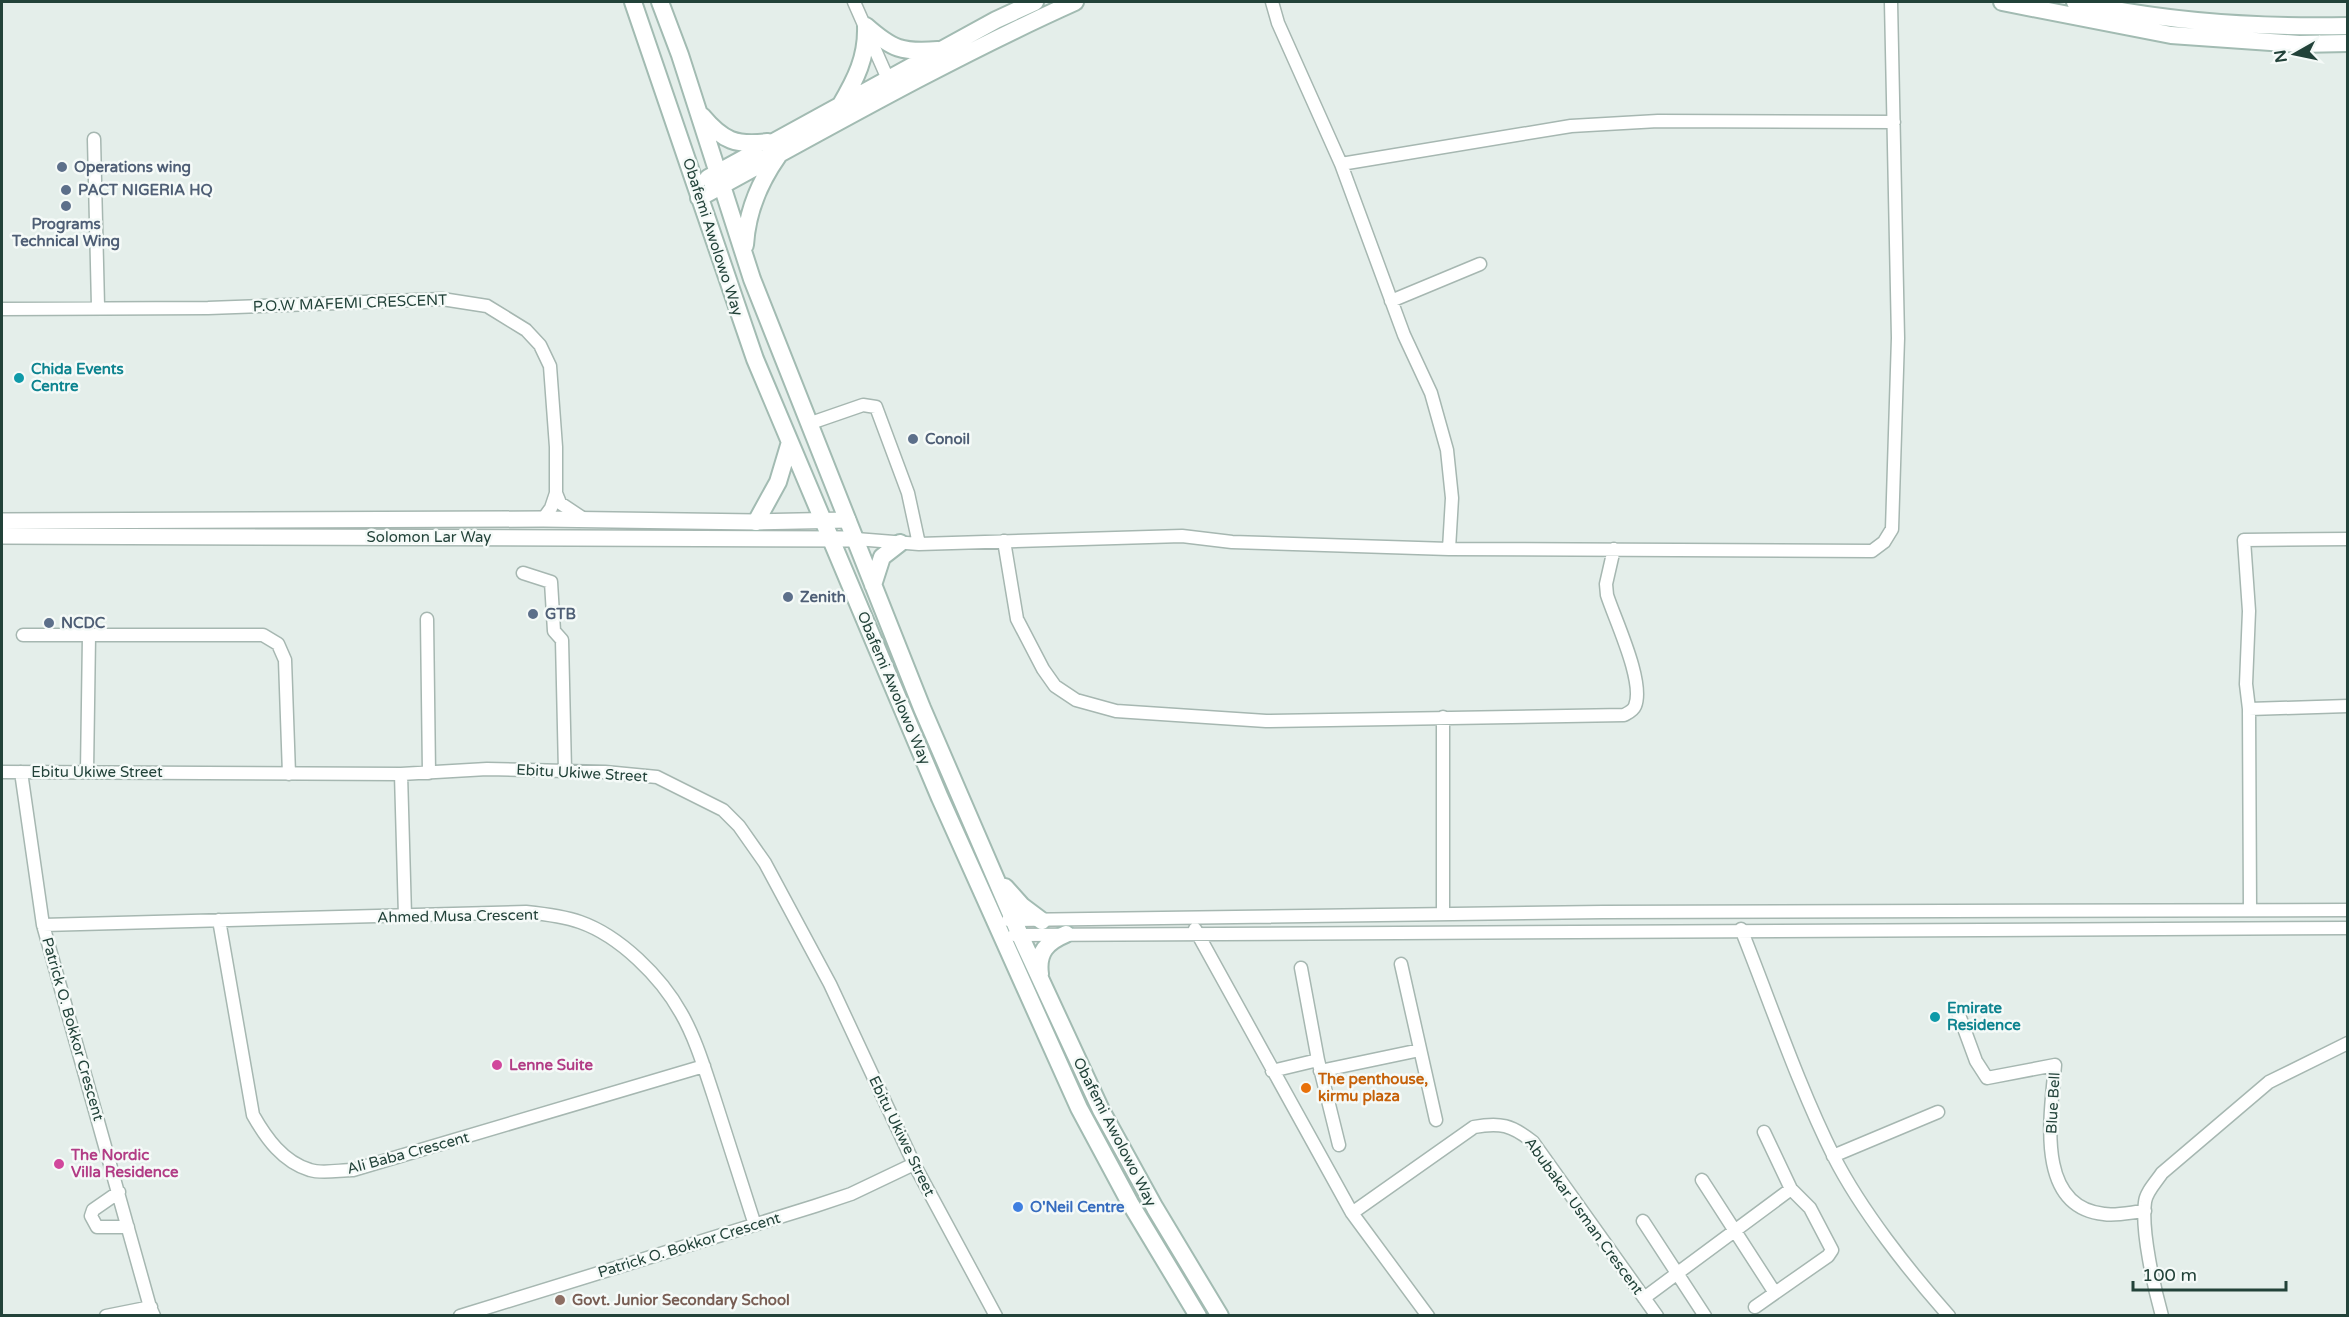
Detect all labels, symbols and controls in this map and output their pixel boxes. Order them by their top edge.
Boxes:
north arrow [2265,24,2325,84]
text: N [2270,48,2292,64]
street label: Obafemi Awolowo Way [679,156,747,318]
place label: Operations wing [74,158,191,177]
marker: Operations wing [55,160,69,174]
place label: PACT NIGERIA HQ [78,181,213,199]
marker: PACT NIGERIA HQ [59,183,73,197]
marker: Programs Technical Wing [59,199,73,213]
place label: Programs Technical Wing [11,215,120,251]
street label: P.O.W MAFEMI CRESCENT [252,291,448,315]
place label: Chida Events Centre [31,360,124,395]
marker: Chida Events Centre [12,371,26,385]
place label: Conoil [925,430,970,448]
marker: Conoil [906,432,920,446]
street label: Solomon Lar Way [367,528,491,546]
place label: Zenith [800,588,846,606]
marker: Zenith [781,590,795,604]
place label: GTB [545,605,576,623]
marker: GTB [526,607,540,621]
street label: Obafemi Awolowo Way [853,609,935,767]
place label: NCDC [61,614,106,632]
marker: NCDC [42,616,56,630]
street label: Ebitu Ukiwe Street [516,761,648,785]
street label: Ebitu Ukiwe Street [31,763,163,781]
street label: Ahmed Musa Crescent [377,906,539,926]
street label: Patrick O. Bokkor Crescent [38,935,108,1123]
place label: Emirate Residence [1947,999,2021,1034]
marker: Emirate Residence [1928,1010,1942,1024]
street label: Obafemi Awolowo Way [1070,1054,1160,1210]
place label: Lenne Suite [509,1056,593,1074]
marker: Lenne Suite [490,1058,504,1072]
place label: The penthouse, kirmu plaza [1317,1070,1428,1106]
street label: Blue Bell [2042,1072,2064,1134]
street label: Ebitu Ukiwe Street [865,1073,939,1199]
marker: The penthouse, kirmu plaza [1299,1081,1313,1095]
street label: Ali Baba Crescent [345,1128,471,1178]
street label: Abubakar Usman Crescent [1521,1134,1647,1298]
place label: The Nordic Villa Residence [70,1146,179,1181]
marker: The Nordic Villa Residence [52,1157,66,1171]
place label: O'Neil Centre [1030,1198,1125,1216]
marker: O'Neil Centre [1011,1200,1025,1214]
street label: Patrick O. Bokkor Crescent [596,1209,783,1281]
scale bar [2133,1254,2286,1292]
text: 100 m [2142,1264,2197,1286]
place label: Govt. Junior Secondary School [572,1291,790,1310]
marker: Govt. Junior Secondary School [553,1293,567,1307]

